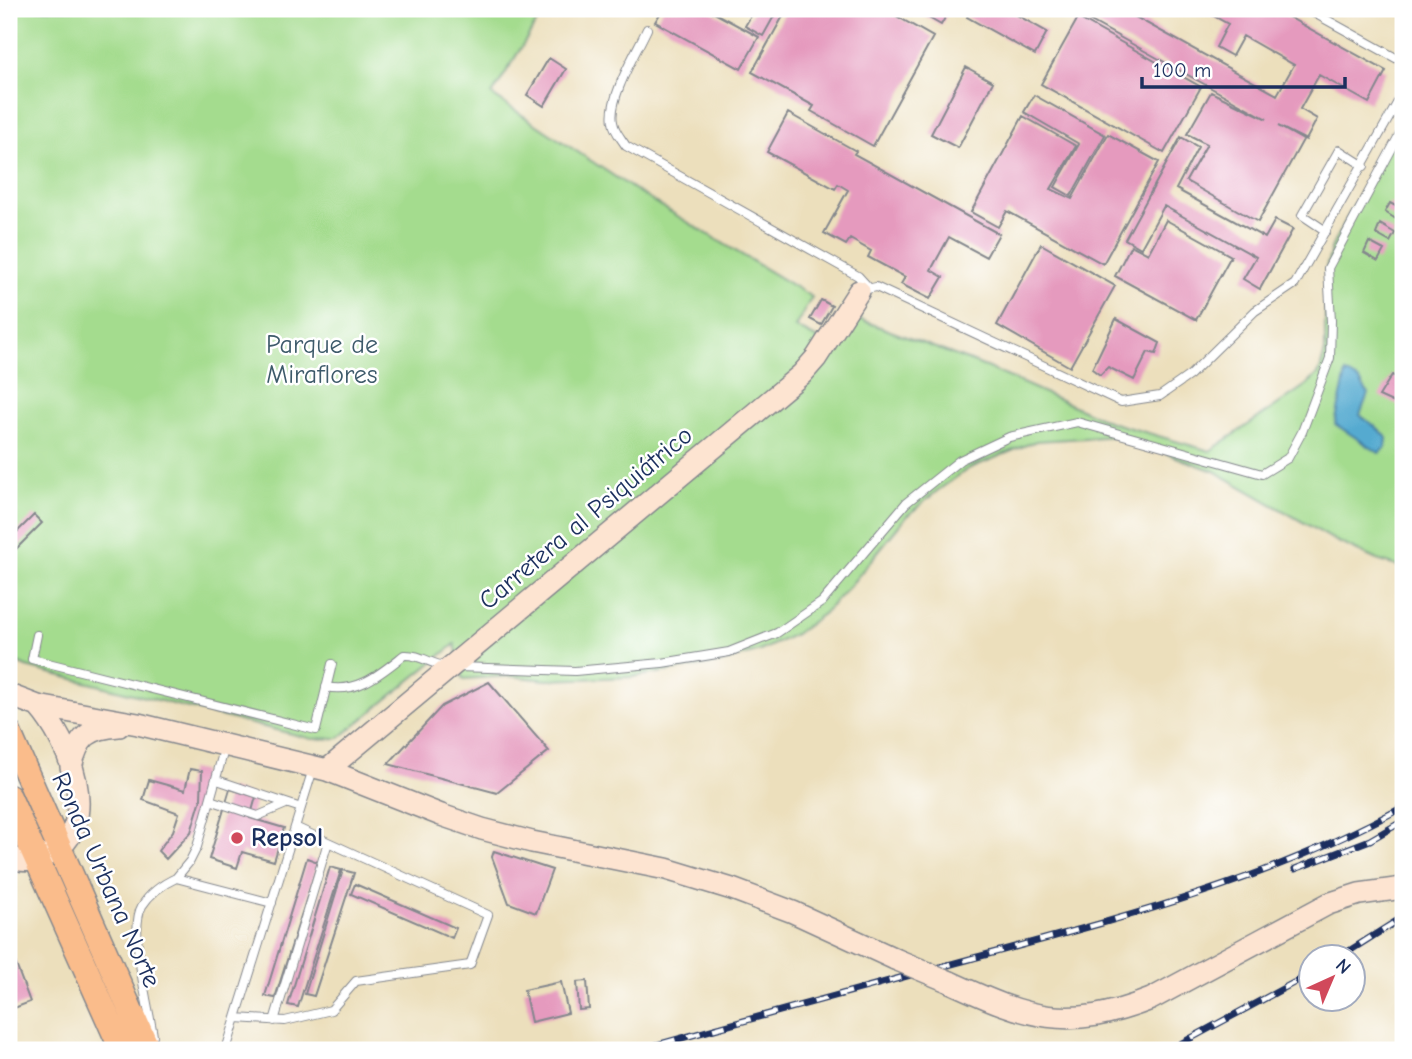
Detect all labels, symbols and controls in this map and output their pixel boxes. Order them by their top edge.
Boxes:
scale bar [1142,46,1346,90]
text: 100 m [1153,58,1211,82]
park label: Parque de Miraflores [266,330,378,390]
street label: Carretera al Psiquiátrico [473,420,699,616]
street label: Ronda Urbana Norte [45,768,167,992]
place label: Repsol [251,823,323,853]
marker: Repsol [229,830,245,846]
north arrow [1296,944,1366,1014]
text: N [1331,954,1355,979]

